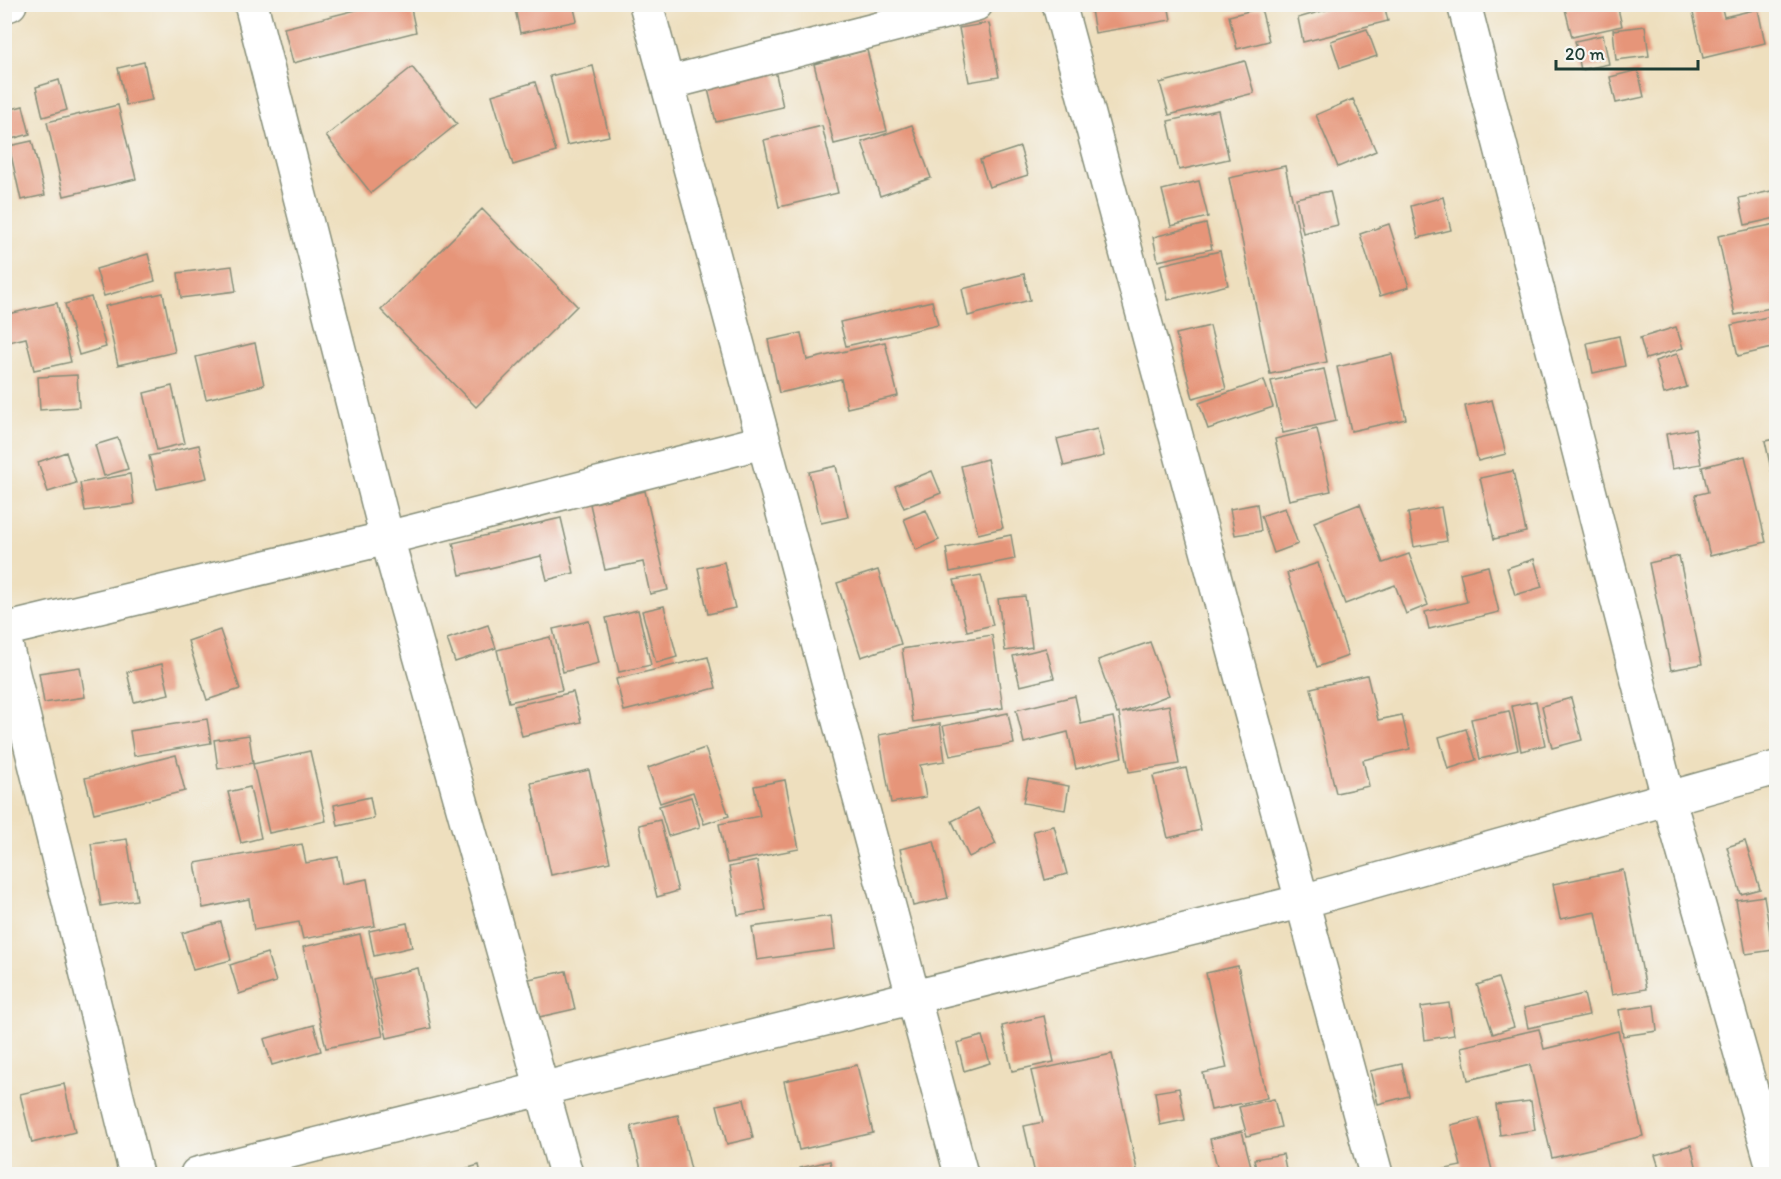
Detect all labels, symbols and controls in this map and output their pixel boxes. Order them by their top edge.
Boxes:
scale bar [1556,33,1698,71]
text: 20 m [1565,43,1605,65]

